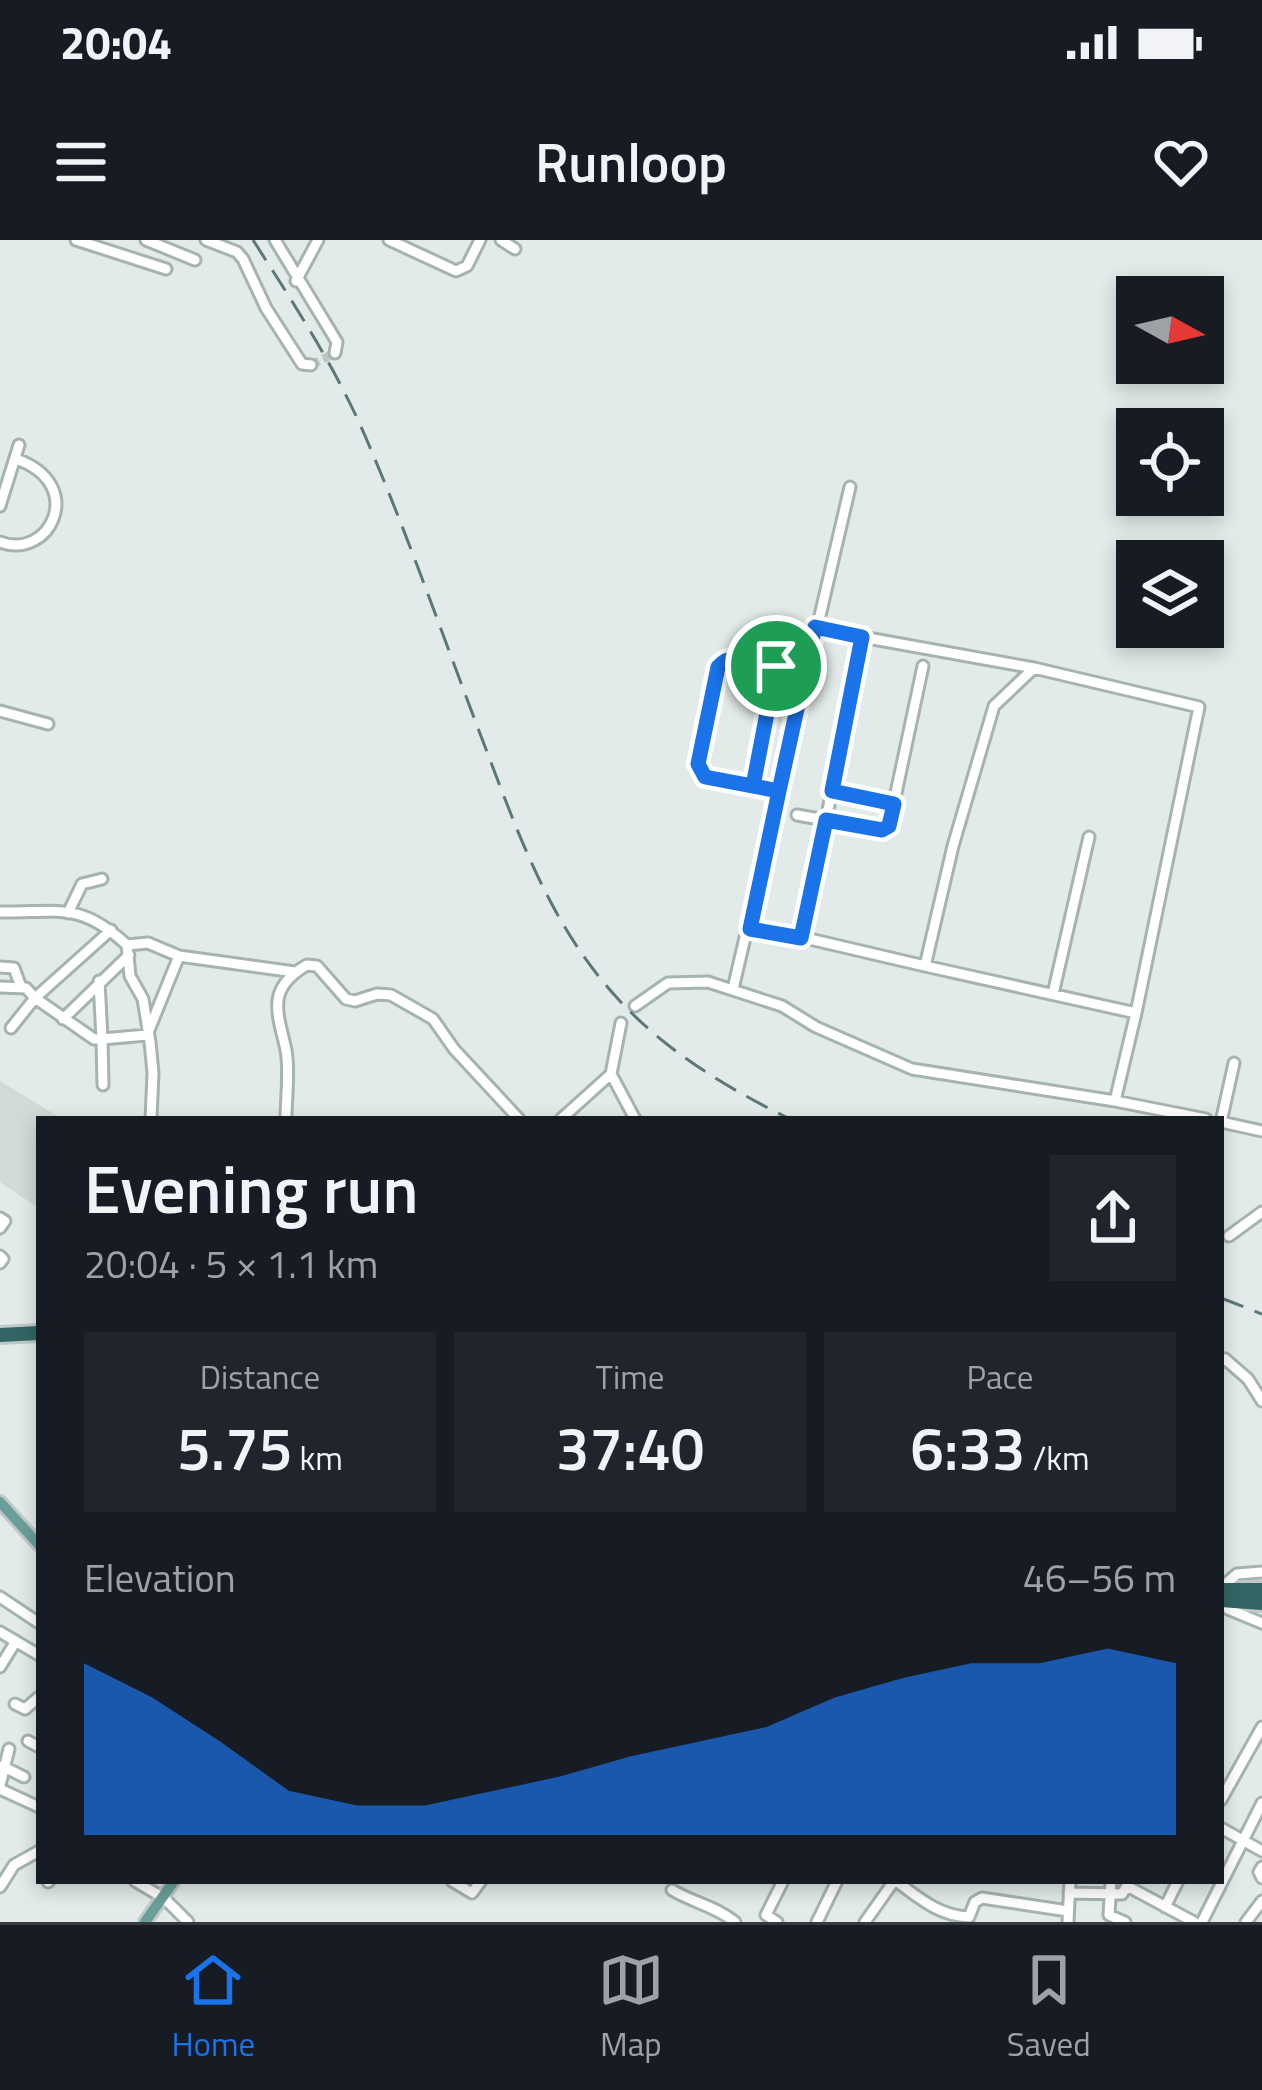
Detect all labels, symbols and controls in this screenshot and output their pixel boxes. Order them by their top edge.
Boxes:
text: 20:04 [60,8,172,76]
text: Runloop [535,121,727,203]
icon: menu [48,129,114,195]
icon: heart [1148,129,1214,195]
north arrow [1116,276,1224,384]
map controls [1116,276,1224,648]
button: locate [1116,408,1224,516]
button: layers [1116,540,1224,648]
pin [725,615,827,717]
icon: arrive [743,633,809,699]
text: Evening run [84,1138,418,1239]
button: share [1050,1155,1176,1281]
text: 20:04 · 5 × 1.1 km [84,1234,378,1293]
text: Distance [200,1352,320,1402]
text: Time [596,1352,664,1402]
text: Pace [967,1352,1033,1402]
text: 5.75 [177,1402,292,1493]
text: 37:40 [556,1402,704,1493]
text: 6:33 [910,1402,1025,1493]
text: km [292,1433,343,1483]
text: /km [1025,1433,1090,1483]
text: Elevation [84,1548,236,1607]
text: 46–56 m [1023,1548,1176,1607]
tab: Home [171,1947,255,2069]
tab: Map [598,1947,664,2069]
tab: Saved [1007,1947,1091,2069]

